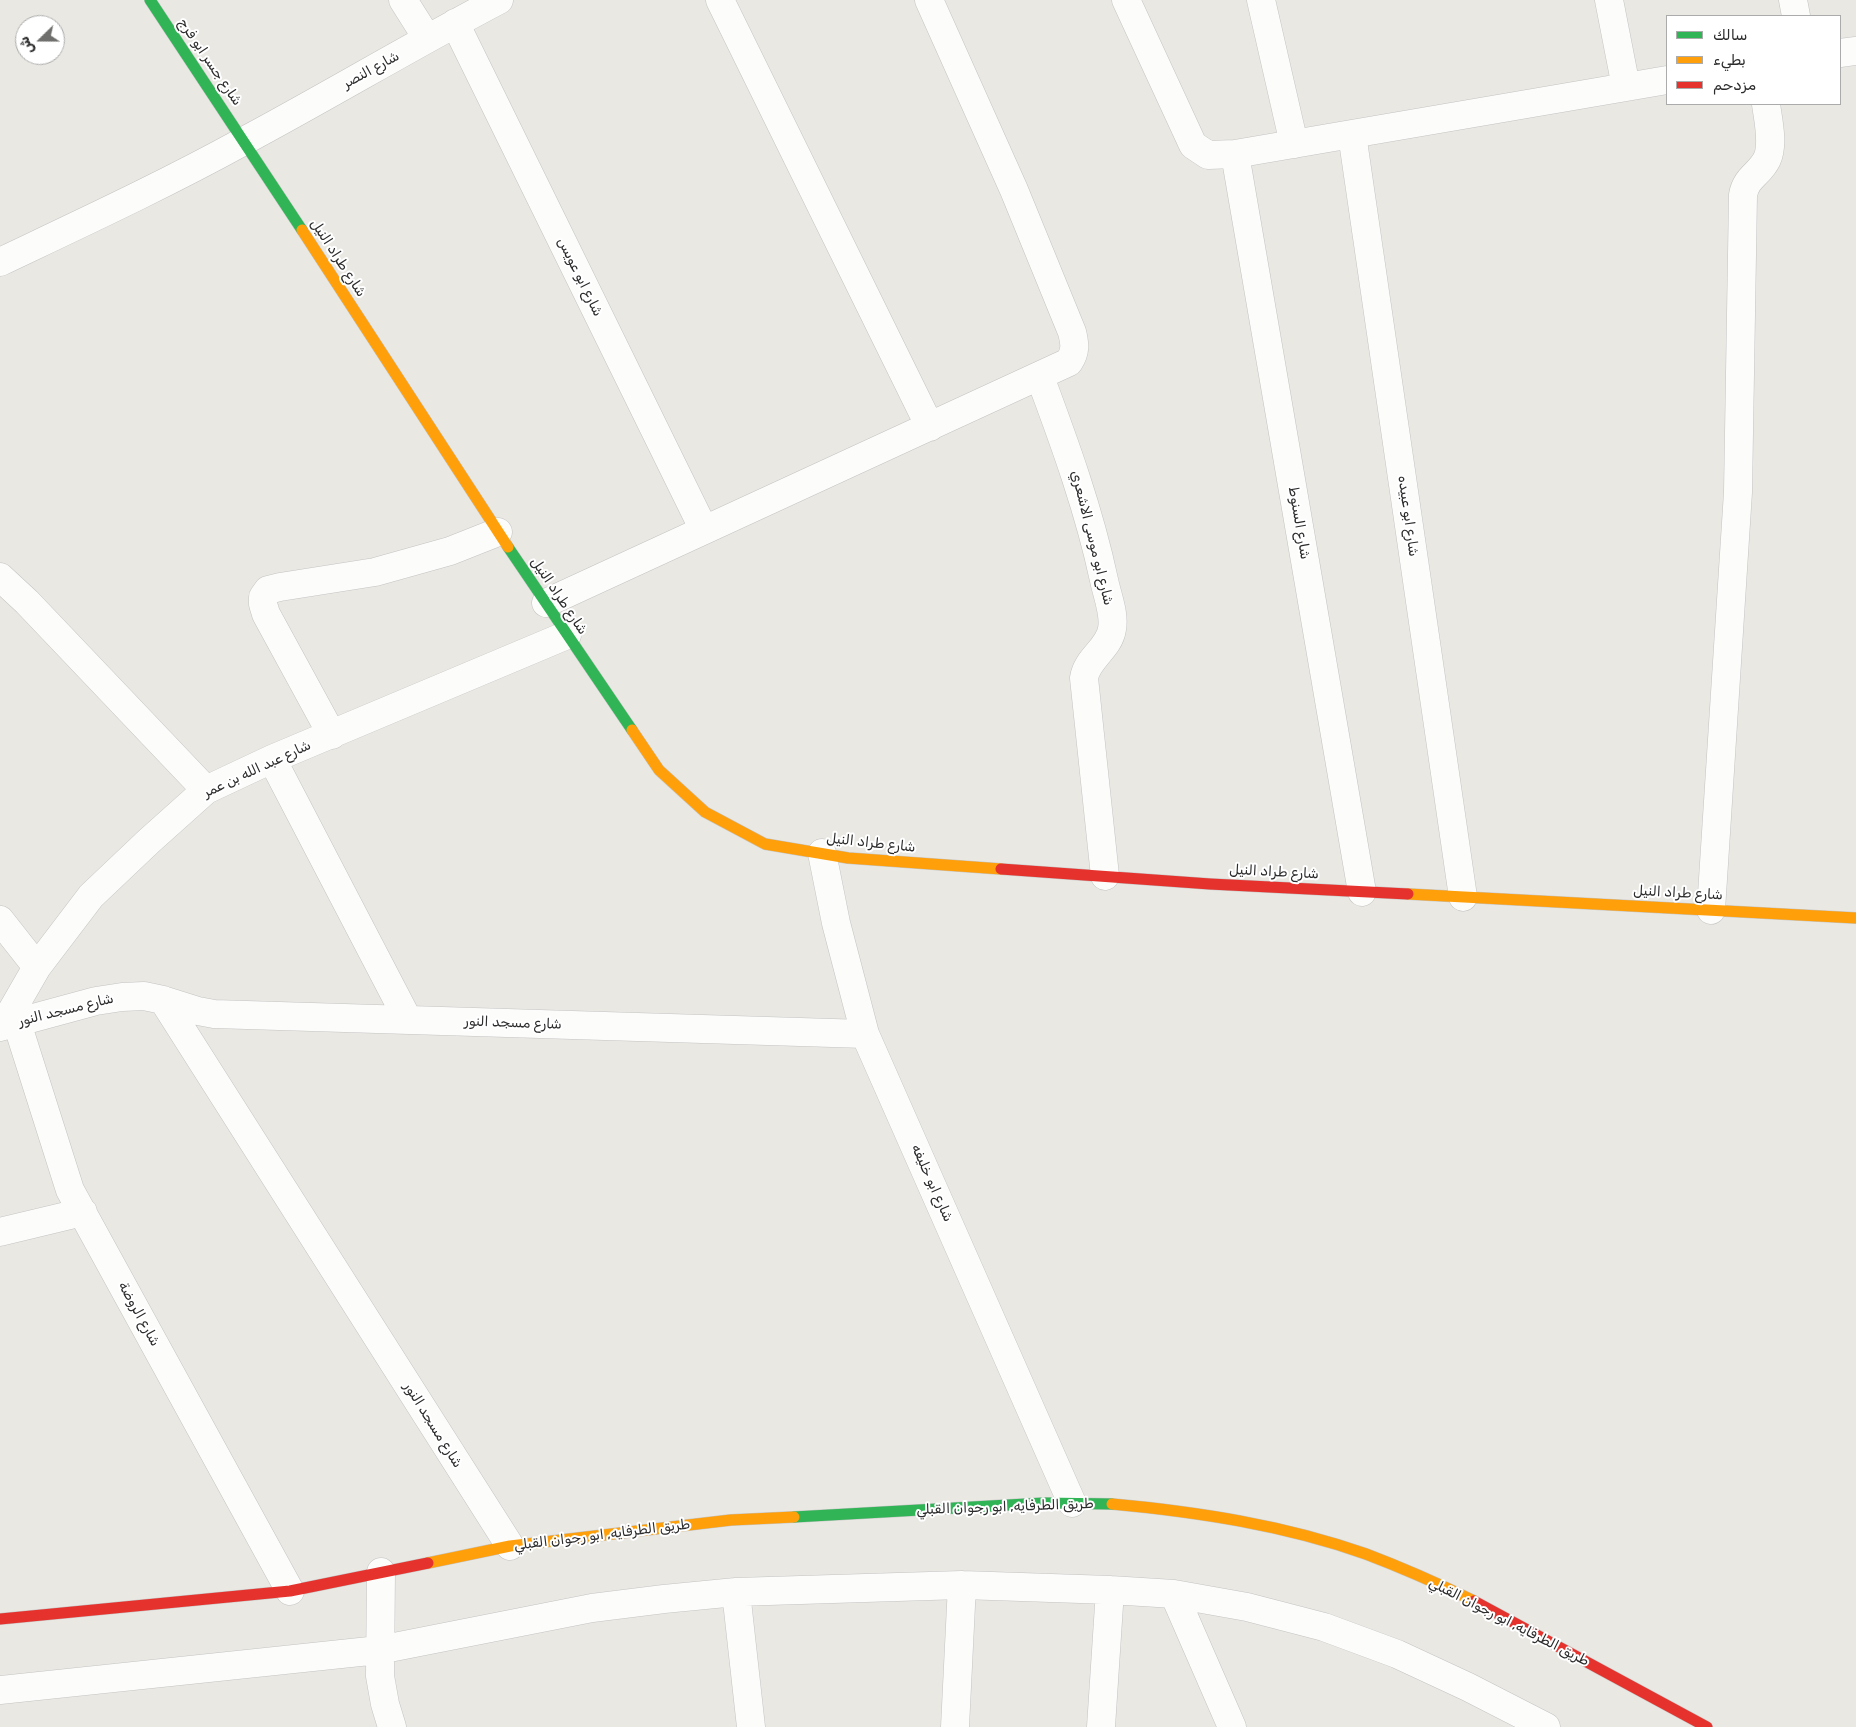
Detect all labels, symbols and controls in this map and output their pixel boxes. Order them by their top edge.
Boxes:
north arrow [15,15,65,65]
street label: شارع جسر ابو فرج [175,15,245,109]
legend [1666,15,1841,105]
text: سالك [1713,26,1748,44]
text: ش [15,34,38,57]
street label: شارع النصر [340,48,402,92]
text: بطيء [1713,51,1746,69]
text: مزدحم [1713,76,1756,94]
street label: شارع طراد النيل [307,216,369,300]
street label: شارع ابو عويس [554,235,606,319]
street label: شارع ابو موسى الاشعري [1067,469,1117,607]
street label: شارع ابو عبيده [1394,474,1422,558]
street label: شارع السنوط [1284,485,1314,561]
street label: شارع طراد النيل [527,554,591,638]
street label: شارع عبد الله بن عمر [201,737,313,801]
street label: شارع طراد النيل [826,830,916,856]
street label: شارع طراد النيل [1229,861,1319,883]
street label: شارع طراد النيل [1633,882,1723,904]
street label: شارع مسجد النور [17,990,115,1030]
street label: شارع مسجد النور [464,1013,562,1033]
street label: شارع ابو خليفه [907,1142,957,1224]
street label: شارع الروضة [114,1279,164,1349]
street label: شارع مسجد النور [400,1379,466,1471]
street label: طريق الطرفايه, ابو رجوان القبلي [916,1496,1094,1518]
street label: طريق الطرفايه, ابو رجوان القبلي [513,1516,691,1554]
street label: طريق الطرفايه, ابو رجوان القبلي [1426,1574,1592,1670]

